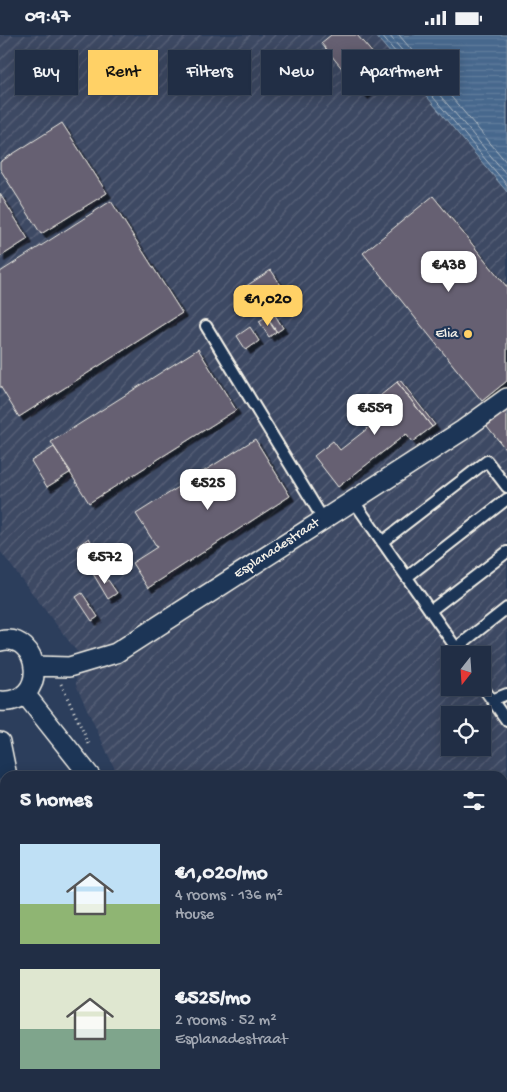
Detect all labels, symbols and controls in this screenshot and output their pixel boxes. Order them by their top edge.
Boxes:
text: 09:47 [25,6,70,29]
chip: Buy [15,50,78,95]
chip: Rent [88,50,158,95]
chip: Filters [168,50,251,95]
chip: New [261,50,332,95]
chip: Apartment [342,50,459,95]
pin: €438 [419,251,479,293]
text: €438 [432,257,466,276]
pin: €1,020 [227,285,309,327]
text: €1,020 [244,291,292,310]
place label: Elia [435,326,459,343]
marker: Elia [462,328,474,340]
pin: €559 [345,393,405,436]
text: €559 [358,400,392,419]
pin: €525 [178,469,238,511]
text: €525 [191,475,225,494]
street label: Esplanadestraat [231,514,324,583]
pin: €572 [75,543,135,585]
text: €572 [88,549,122,568]
north arrow [441,646,491,696]
map controls [441,646,491,756]
button: locate [441,706,491,756]
icon: filters [460,787,488,815]
text: 5 homes [20,789,92,814]
text: €1,020/mo [175,862,268,887]
icon: home [60,864,120,924]
text: 4 rooms · 136 m² [175,887,283,906]
text: House [175,906,214,925]
text: €525/mo [175,987,251,1012]
icon: home [60,989,120,1049]
text: 2 rooms · 52 m² [175,1012,277,1031]
text: Esplanadestraat [175,1031,288,1050]

